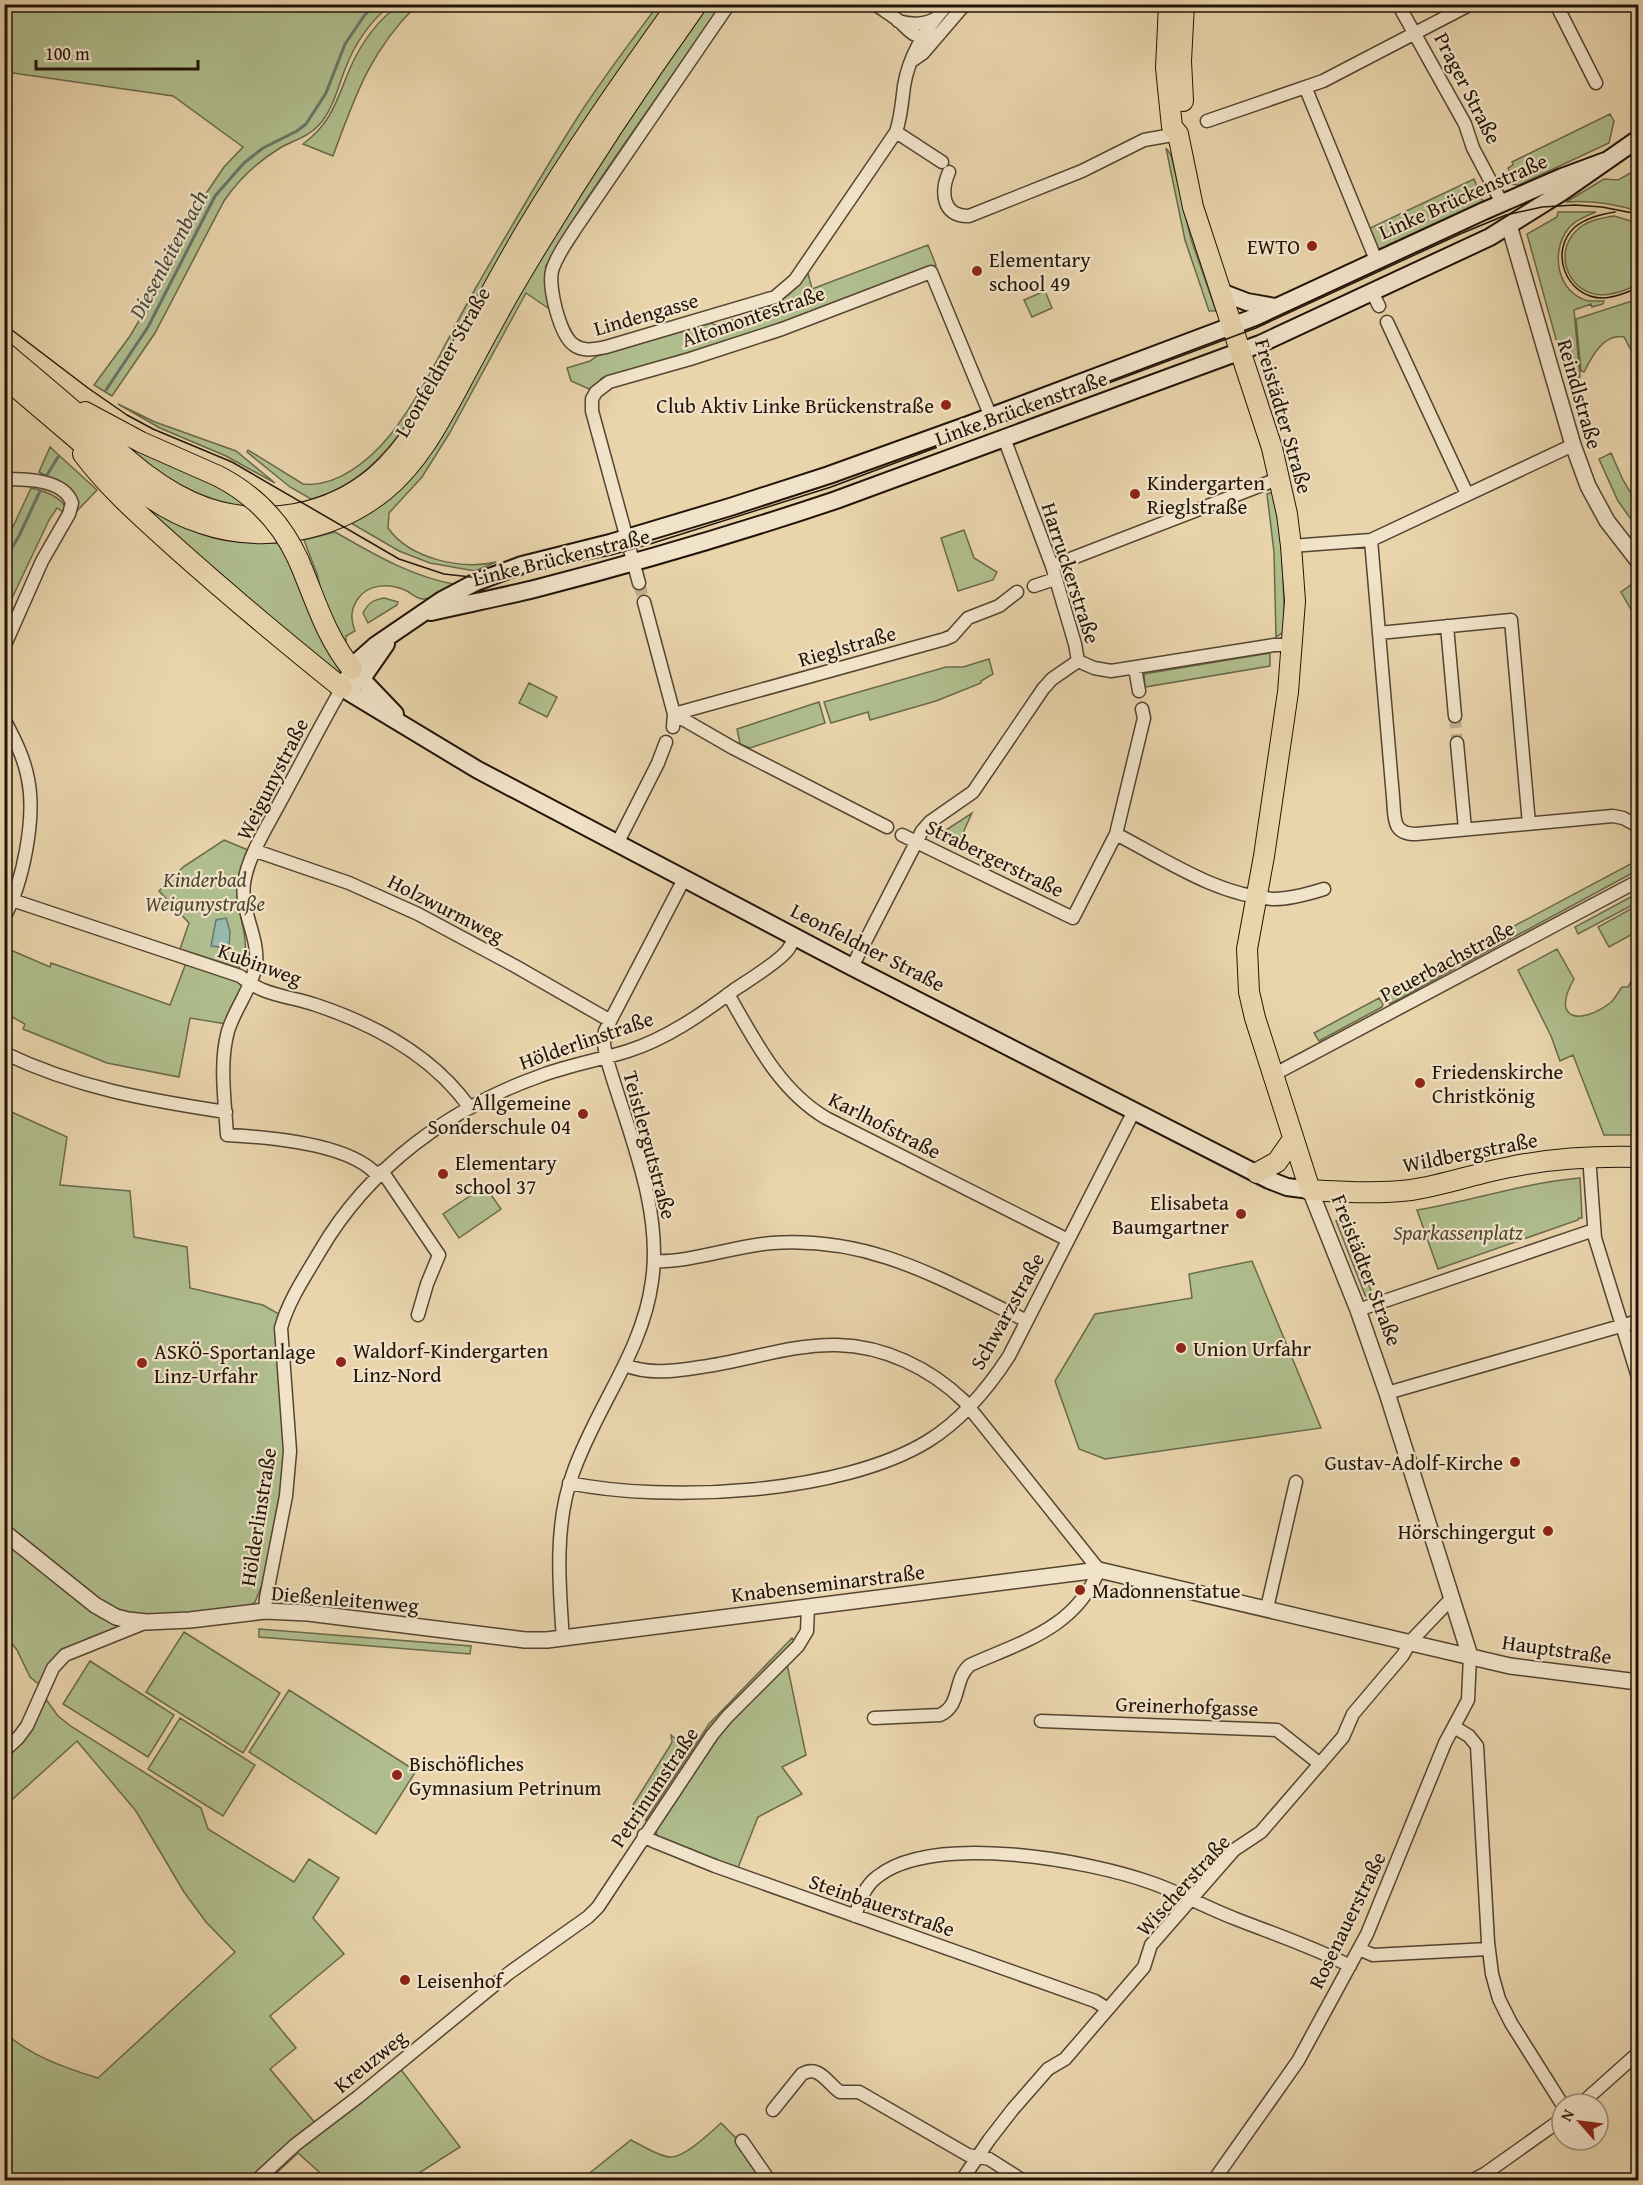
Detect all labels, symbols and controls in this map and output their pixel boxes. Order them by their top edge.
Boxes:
street label: Prager Straße [1427,27,1509,149]
scale bar [36,33,198,71]
text: 100 m [45,40,90,67]
street label: Linke Brückenstraße [1374,145,1552,247]
water label: Diesenleitenbach [120,184,215,325]
place label: EWTO [1247,231,1300,262]
marker: EWTO [1305,239,1319,253]
place label: Elementary school 49 [989,244,1091,299]
marker: Elementary school 49 [970,264,984,278]
street label: Altomontestraße [677,277,829,355]
street label: Leonfeldner Straße [386,281,498,443]
street label: Lindengasse [590,284,702,344]
street label: Freistädter Straße [1247,335,1321,497]
street label: Reindlstraße [1550,335,1611,453]
street label: Linke Brückenstraße [930,362,1112,454]
place label: Club Aktiv Linke Brückenstraße [656,390,934,421]
marker: Club Aktiv Linke Brückenstraße [939,398,953,412]
place label: Kindergarten Rieglstraße [1147,467,1265,522]
marker: Kindergarten Rieglstraße [1128,487,1142,501]
street label: Harruckerstraße [1034,499,1108,648]
street label: Linke Brückenstraße [469,520,653,594]
street label: Rieglstraße [794,617,900,675]
street label: Weigunystraße [228,713,316,845]
street label: Strabergerstraße [920,811,1070,905]
park label: Kinderbad Weigunystraße [145,864,265,919]
street label: Holzwurmweg [383,865,510,951]
street label: Leonfeldner Straße [785,895,951,999]
street label: Peuerbachstraße [1374,912,1520,1010]
street label: Kubinweg [214,935,307,994]
street label: Hölderlinstraße [515,1002,657,1077]
place label: Friedenskirche Christkönig [1432,1056,1564,1111]
street label: Teistlergutstraße [615,1067,685,1223]
marker: Friedenskirche Christkönig [1413,1076,1427,1090]
street label: Karlhofstraße [823,1083,947,1167]
place label: Allgemeine Sonderschule 04 [427,1087,571,1142]
marker: Allgemeine Sonderschule 04 [576,1107,590,1121]
street label: Wildbergstraße [1400,1124,1540,1180]
place label: Elementary school 37 [455,1147,557,1202]
marker: Elementary school 37 [436,1167,450,1181]
place label: Elisabeta Baumgartner [1112,1187,1229,1242]
street label: Freistädter Straße [1324,1190,1410,1350]
marker: Elisabeta Baumgartner [1234,1207,1248,1221]
park label: Sparkassenplatz [1393,1217,1523,1248]
street label: Schwarzstraße [962,1247,1052,1375]
place label: Union Urfahr [1193,1333,1312,1364]
place label: Waldorf-Kindergarten Linz-Nord [353,1335,549,1390]
place label: ASKÖ-Sportanlage Linz-Urfahr [154,1336,316,1391]
marker: Union Urfahr [1174,1341,1188,1355]
marker: Waldorf-Kindergarten Linz-Nord [334,1355,348,1369]
marker: ASKÖ-Sportanlage Linz-Urfahr [135,1356,149,1370]
street label: Hölderlinstraße [232,1445,284,1589]
place label: Gustav-Adolf-Kirche [1324,1447,1503,1478]
marker: Gustav-Adolf-Kirche [1508,1455,1522,1469]
place label: Hörschingergut [1398,1516,1537,1547]
marker: Hörschingergut [1541,1524,1555,1538]
street label: Knabenseminarstraße [730,1556,927,1610]
place label: Madonnenstatue [1092,1575,1241,1606]
street label: Dießenleitenweg [270,1577,421,1621]
marker: Madonnenstatue [1073,1583,1087,1597]
street label: Hauptstraße [1500,1626,1614,1672]
street label: Greinerhofgasse [1115,1688,1259,1724]
street label: Petrinumstraße [602,1720,706,1854]
place label: Bischöfliches Gymnasium Petrinum [409,1748,602,1803]
marker: Bischöfliches Gymnasium Petrinum [390,1768,404,1782]
street label: Wischerstraße [1129,1827,1237,1943]
street label: Rosenauerstraße [1300,1846,1394,1994]
street label: Steinbauerstraße [805,1866,959,1944]
place label: Leisenhof [417,1965,504,1996]
marker: Leisenhof [398,1973,412,1987]
street label: Kreuzweg [327,2022,414,2100]
north arrow [1550,2092,1610,2152]
text: N [1554,2104,1580,2125]

